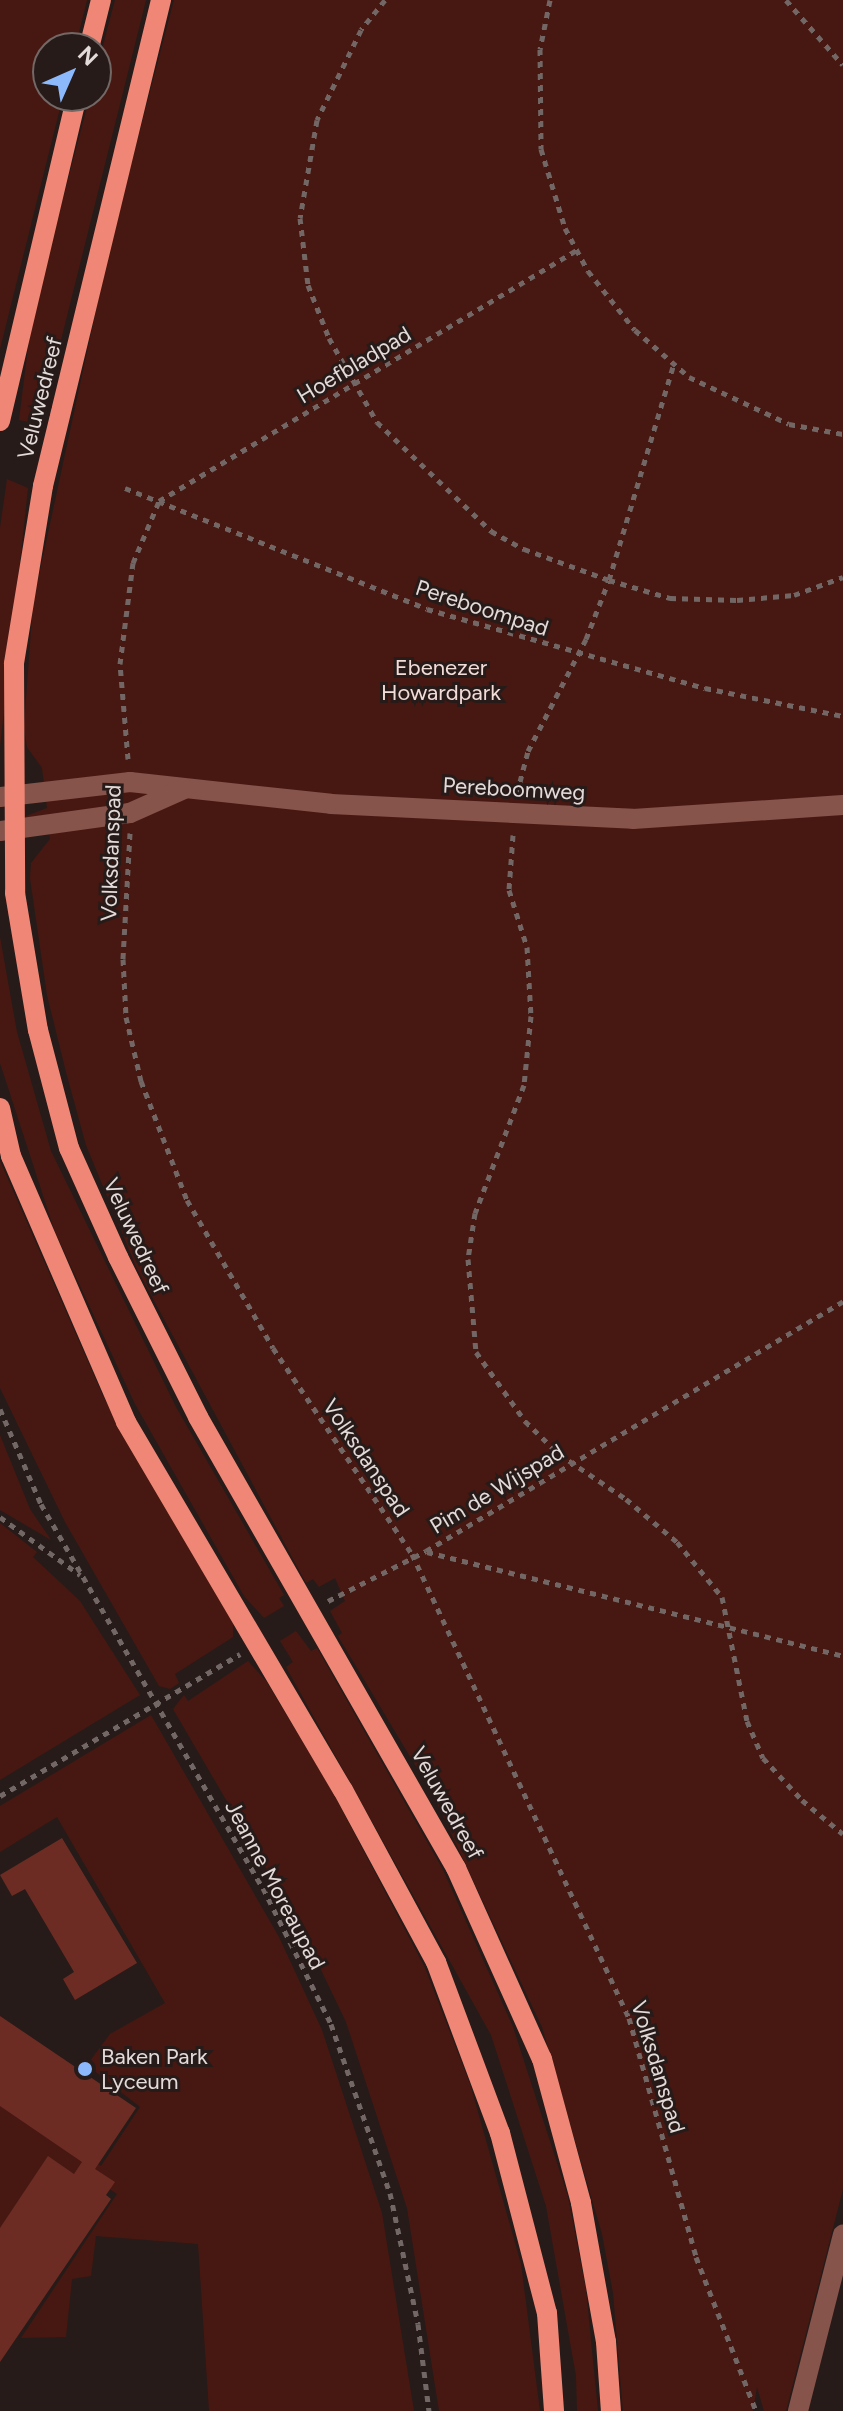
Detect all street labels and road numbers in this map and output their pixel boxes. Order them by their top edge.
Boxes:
street label: Hoefbladpad [292,321,416,409]
street label: Veluwedreef [12,334,68,462]
street label: Pereboompad [412,574,552,642]
street label: Pereboomweg [442,772,586,806]
street label: Volksdanspad [95,784,127,922]
street label: Veluwedreef [98,1174,174,1298]
street label: Volksdanspad [317,1394,415,1522]
street label: Pim de Wijspad [425,1439,569,1539]
street label: Veluwedreef [405,1742,489,1864]
street label: Jeanne Moreaupad [219,1796,331,1974]
street label: Volksdanspad [625,1998,691,2136]

